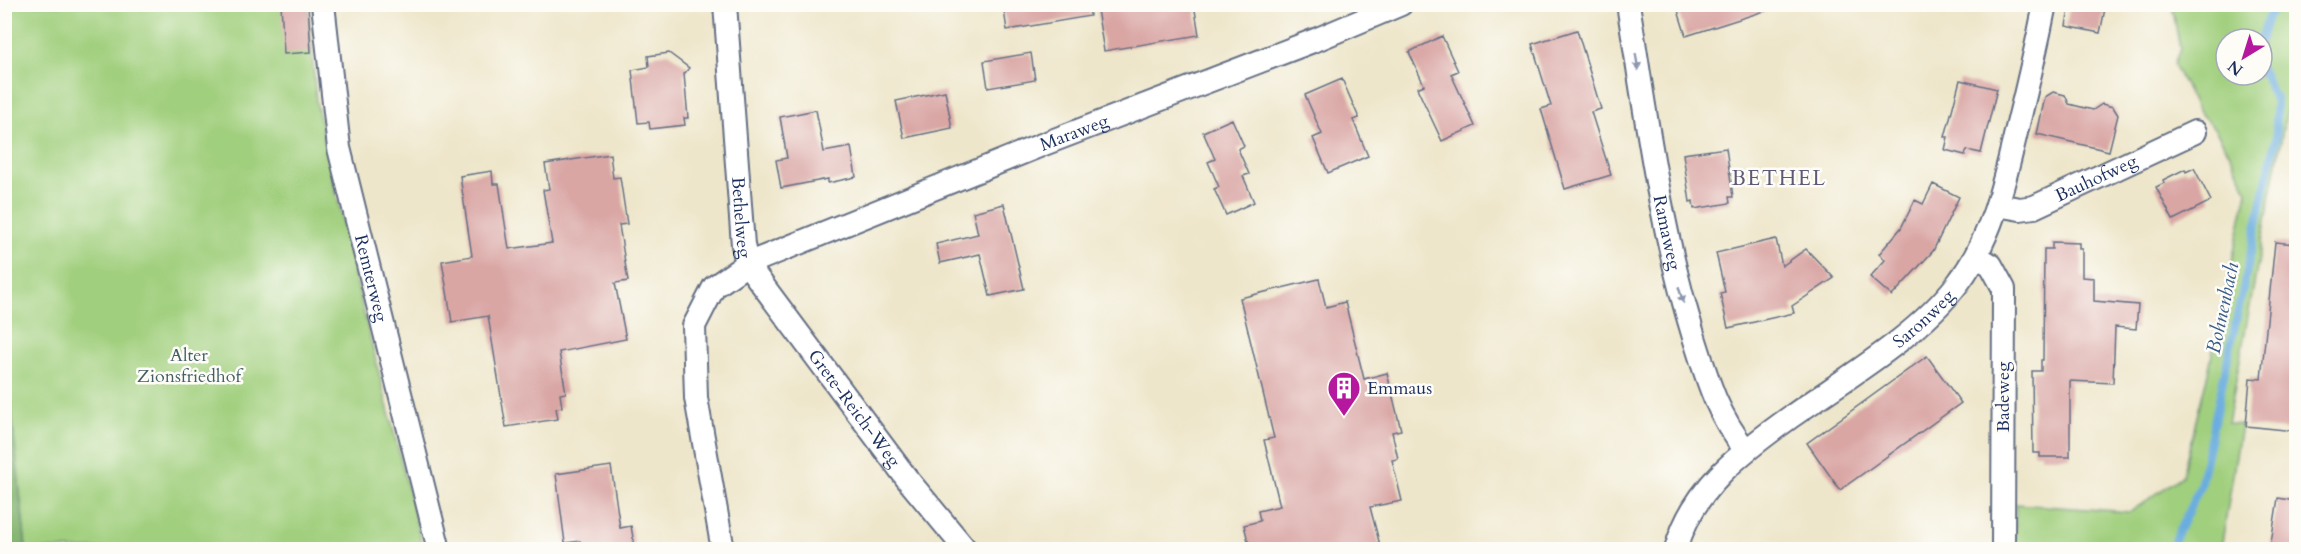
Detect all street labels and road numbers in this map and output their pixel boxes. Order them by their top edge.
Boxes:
street label: Maraweg [1036,108,1113,157]
street label: Bauhofweg [2051,148,2142,208]
street label: Bethelweg [725,176,758,261]
street label: Ramaweg [1647,193,1687,274]
street label: Remterweg [348,232,394,325]
street label: Saronweg [1888,284,1961,354]
street label: Grete-Reich-Weg [802,345,907,473]
street label: Badeweg [1991,361,2016,432]

